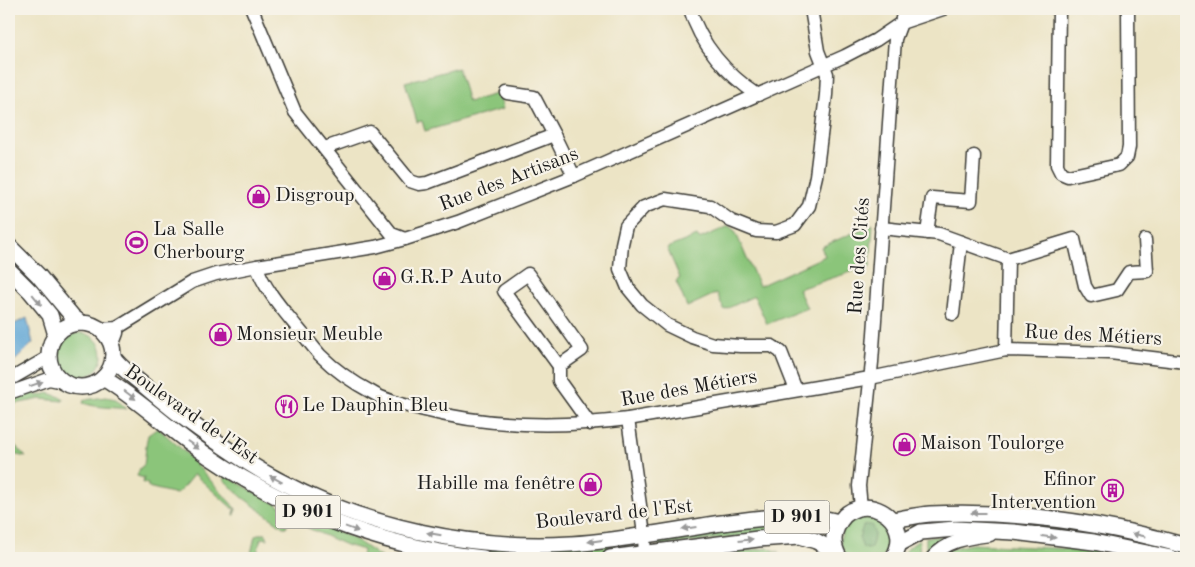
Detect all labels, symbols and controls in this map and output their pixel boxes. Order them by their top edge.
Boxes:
street label: Rue des Artisans [436,144,582,216]
shop icon: Disgroup [247,184,271,208]
place label: Disgroup [275,186,355,206]
street label: Rue des Cités [846,197,874,315]
place label: La Salle Cherbourg [153,220,245,263]
sports icon: La Salle Cherbourg [125,230,149,254]
shop icon: G.R.P Auto [372,266,396,290]
place label: G.R.P Auto [400,268,502,288]
one-way arrow [31,293,42,306]
street label: Rue des Métiers [1023,322,1163,350]
shop icon: Monsieur Meuble [208,323,232,347]
place label: Monsieur Meuble [236,325,383,345]
street label: Boulevard de l'Est [121,361,261,469]
street label: Rue des Métiers [619,367,759,411]
one-way arrow [29,380,44,387]
one-way arrow [123,390,137,400]
restaurant icon: Le Dauphin Bleu [274,394,298,418]
place label: Le Dauphin Bleu [302,396,449,416]
shop icon: Maison Toulorge [892,432,916,456]
place label: Maison Toulorge [920,434,1064,454]
one-way arrow [186,440,200,450]
place label: Efinor Intervention [990,470,1096,513]
shop icon: Habille ma fenêtre [579,472,603,496]
place label: Habille ma fenêtre [417,474,575,494]
one-way arrow [269,475,284,483]
building icon: Efinor Intervention [1100,479,1124,503]
road number: D 901 [276,496,340,528]
street label: Boulevard de l'Est [534,497,694,533]
road number: D 901 [764,501,830,534]
one-way arrow [970,509,986,517]
one-way arrow [681,524,697,532]
one-way arrow [345,525,360,533]
one-way arrow [425,529,441,537]
one-way arrow [1131,531,1146,539]
one-way arrow [1041,533,1057,541]
one-way arrow [739,536,755,544]
one-way arrow [587,537,603,545]

